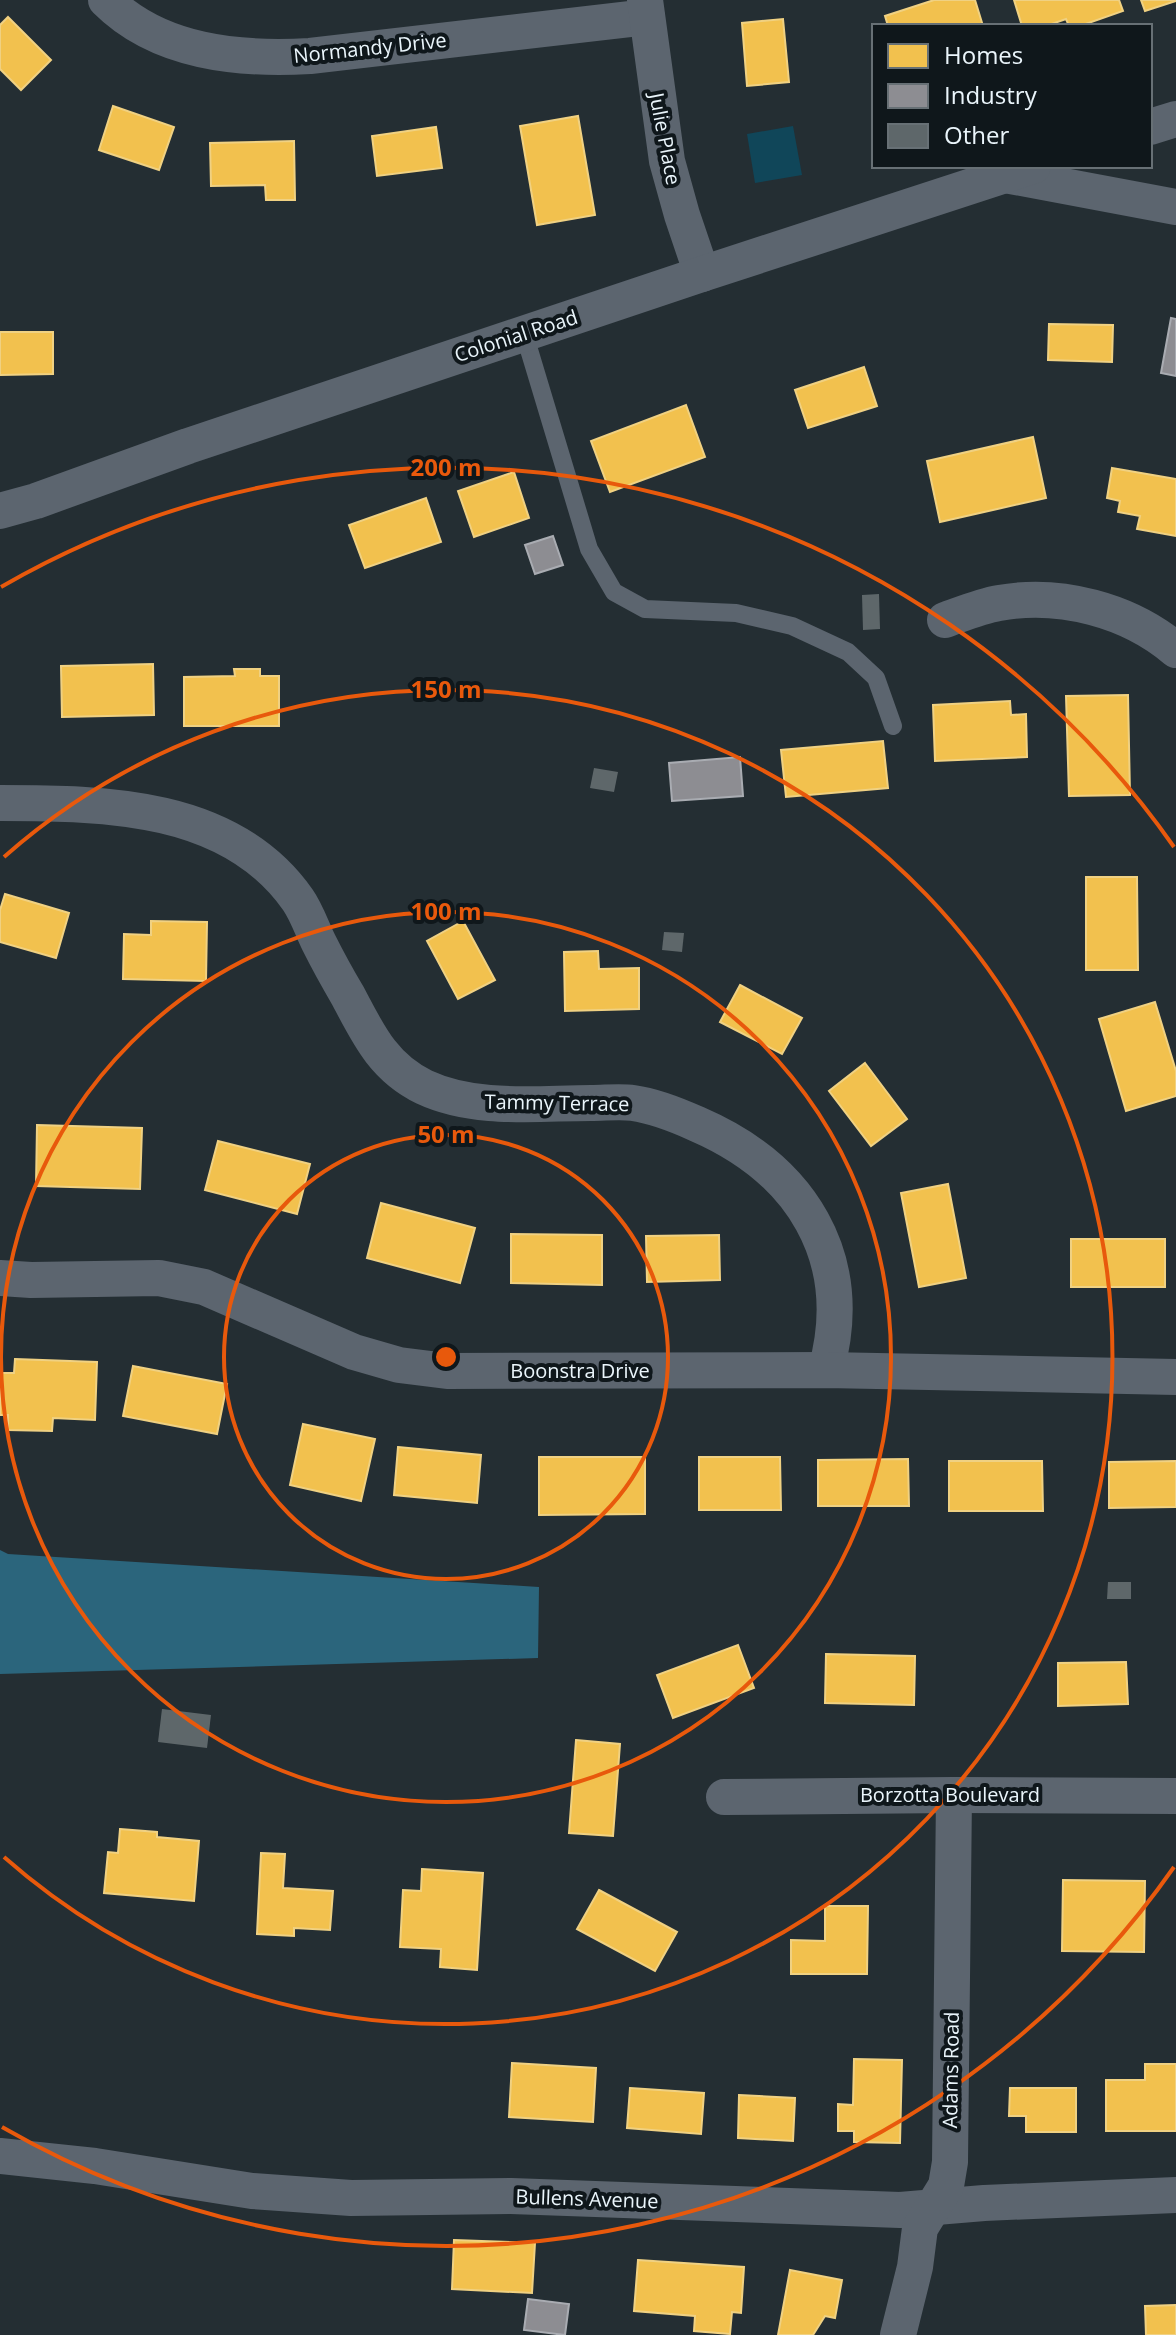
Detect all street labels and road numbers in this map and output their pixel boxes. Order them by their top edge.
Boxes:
street label: Normandy Drive [292,26,448,69]
street label: Julie Place [643,89,688,187]
street label: Colonial Road [451,303,581,368]
street label: Tammy Terrace [484,1088,630,1117]
street label: Boonstra Drive [510,1357,650,1384]
street label: Borzotta Boulevard [860,1781,1040,1808]
street label: Adams Road [936,2011,965,2129]
street label: Bullens Avenue [515,2183,659,2214]

